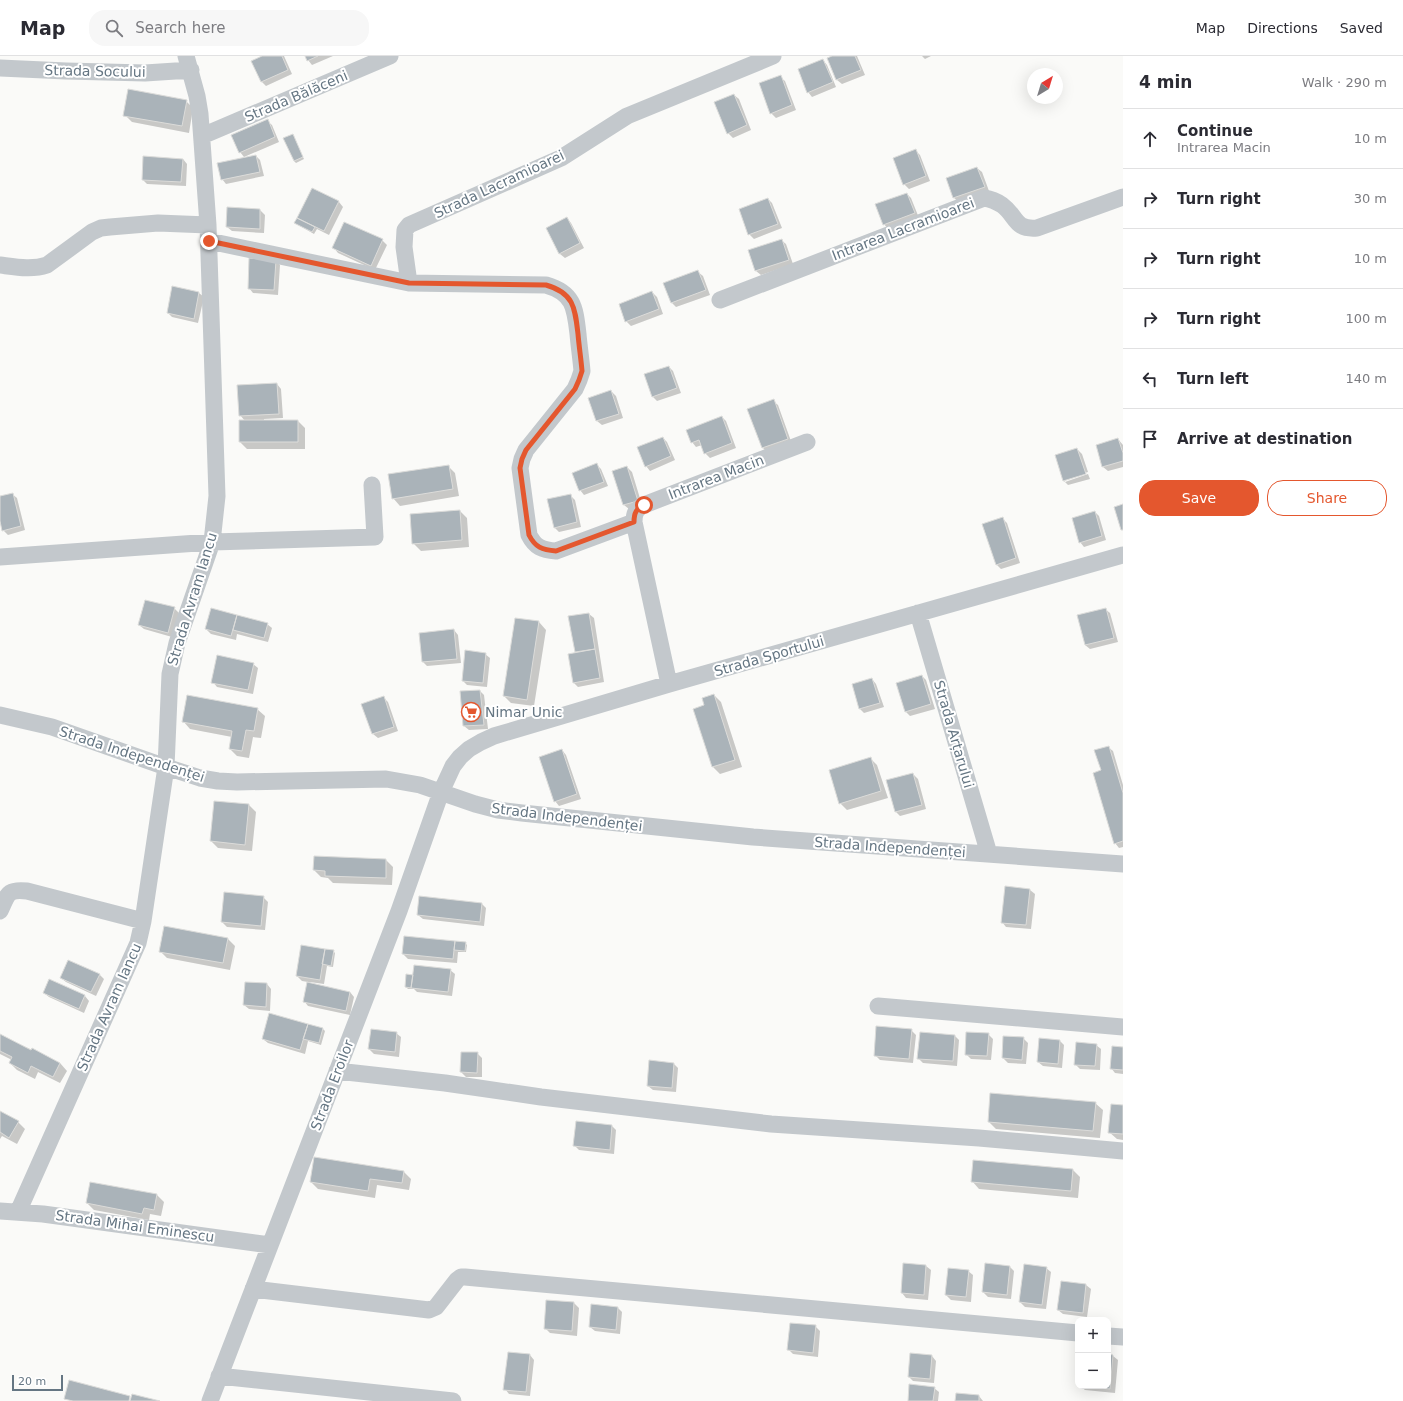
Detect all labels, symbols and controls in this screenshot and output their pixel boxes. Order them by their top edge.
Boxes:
search box [89,10,369,46]
text: Map [20,17,65,39]
icon: search [103,17,125,39]
text: Search here [135,19,225,37]
text: Map [1196,20,1225,36]
text: Directions [1247,20,1318,36]
text: Saved [1340,20,1383,36]
street label: Strada Socului [44,62,146,80]
street label: Strada Bălăceni [242,67,350,125]
north arrow [1027,68,1063,104]
text: 4 min [1139,72,1192,92]
text: Walk · 290 m [1302,75,1387,90]
text: Continue [1177,122,1253,140]
icon: ahead [1139,128,1161,150]
text: 10 m [1354,131,1387,146]
text: Intrarea Macin [1177,140,1271,155]
street label: Strada Lacramioarei [431,147,567,221]
icon: right [1139,188,1161,210]
text: Turn right [1177,190,1261,208]
text: 30 m [1354,191,1387,206]
street label: Intrarea Lacramioarei [830,194,976,264]
route end [200,232,218,250]
icon: right [1139,248,1161,270]
text: Turn right [1177,250,1261,268]
text: 10 m [1354,251,1387,266]
icon: right [1139,308,1161,330]
text: Turn right [1177,310,1261,328]
text: 100 m [1345,311,1387,326]
icon: left [1139,368,1161,390]
text: Turn left [1177,370,1249,388]
text: 140 m [1345,371,1387,386]
icon: arrive [1139,428,1161,450]
text: Arrive at destination [1177,430,1352,448]
street label: Intrarea Macin [666,451,766,503]
button: Save [1139,480,1259,516]
button: Share [1267,480,1387,516]
route start [635,496,653,514]
street label: Strada Avram Iancu [164,531,220,667]
street label: Strada Sportului [712,633,826,679]
street label: Strada Arțarului [930,678,977,790]
supermarket icon: Nimar Unic [460,701,482,723]
place label: Nimar Unic [485,704,563,720]
street label: Strada Independenței [57,723,207,786]
street label: Strada Independenței [491,800,643,835]
street label: Strada Independenței [814,834,966,861]
street label: Strada Avram Iancu [74,941,144,1073]
street label: Strada Eroilor [307,1037,357,1132]
street label: Strada Mihai Eminescu [55,1207,215,1245]
map controls [1075,1317,1111,1389]
button: + [1075,1317,1111,1353]
button: − [1075,1353,1111,1389]
scale bar [12,1373,63,1392]
text: 20 m [18,1375,46,1388]

